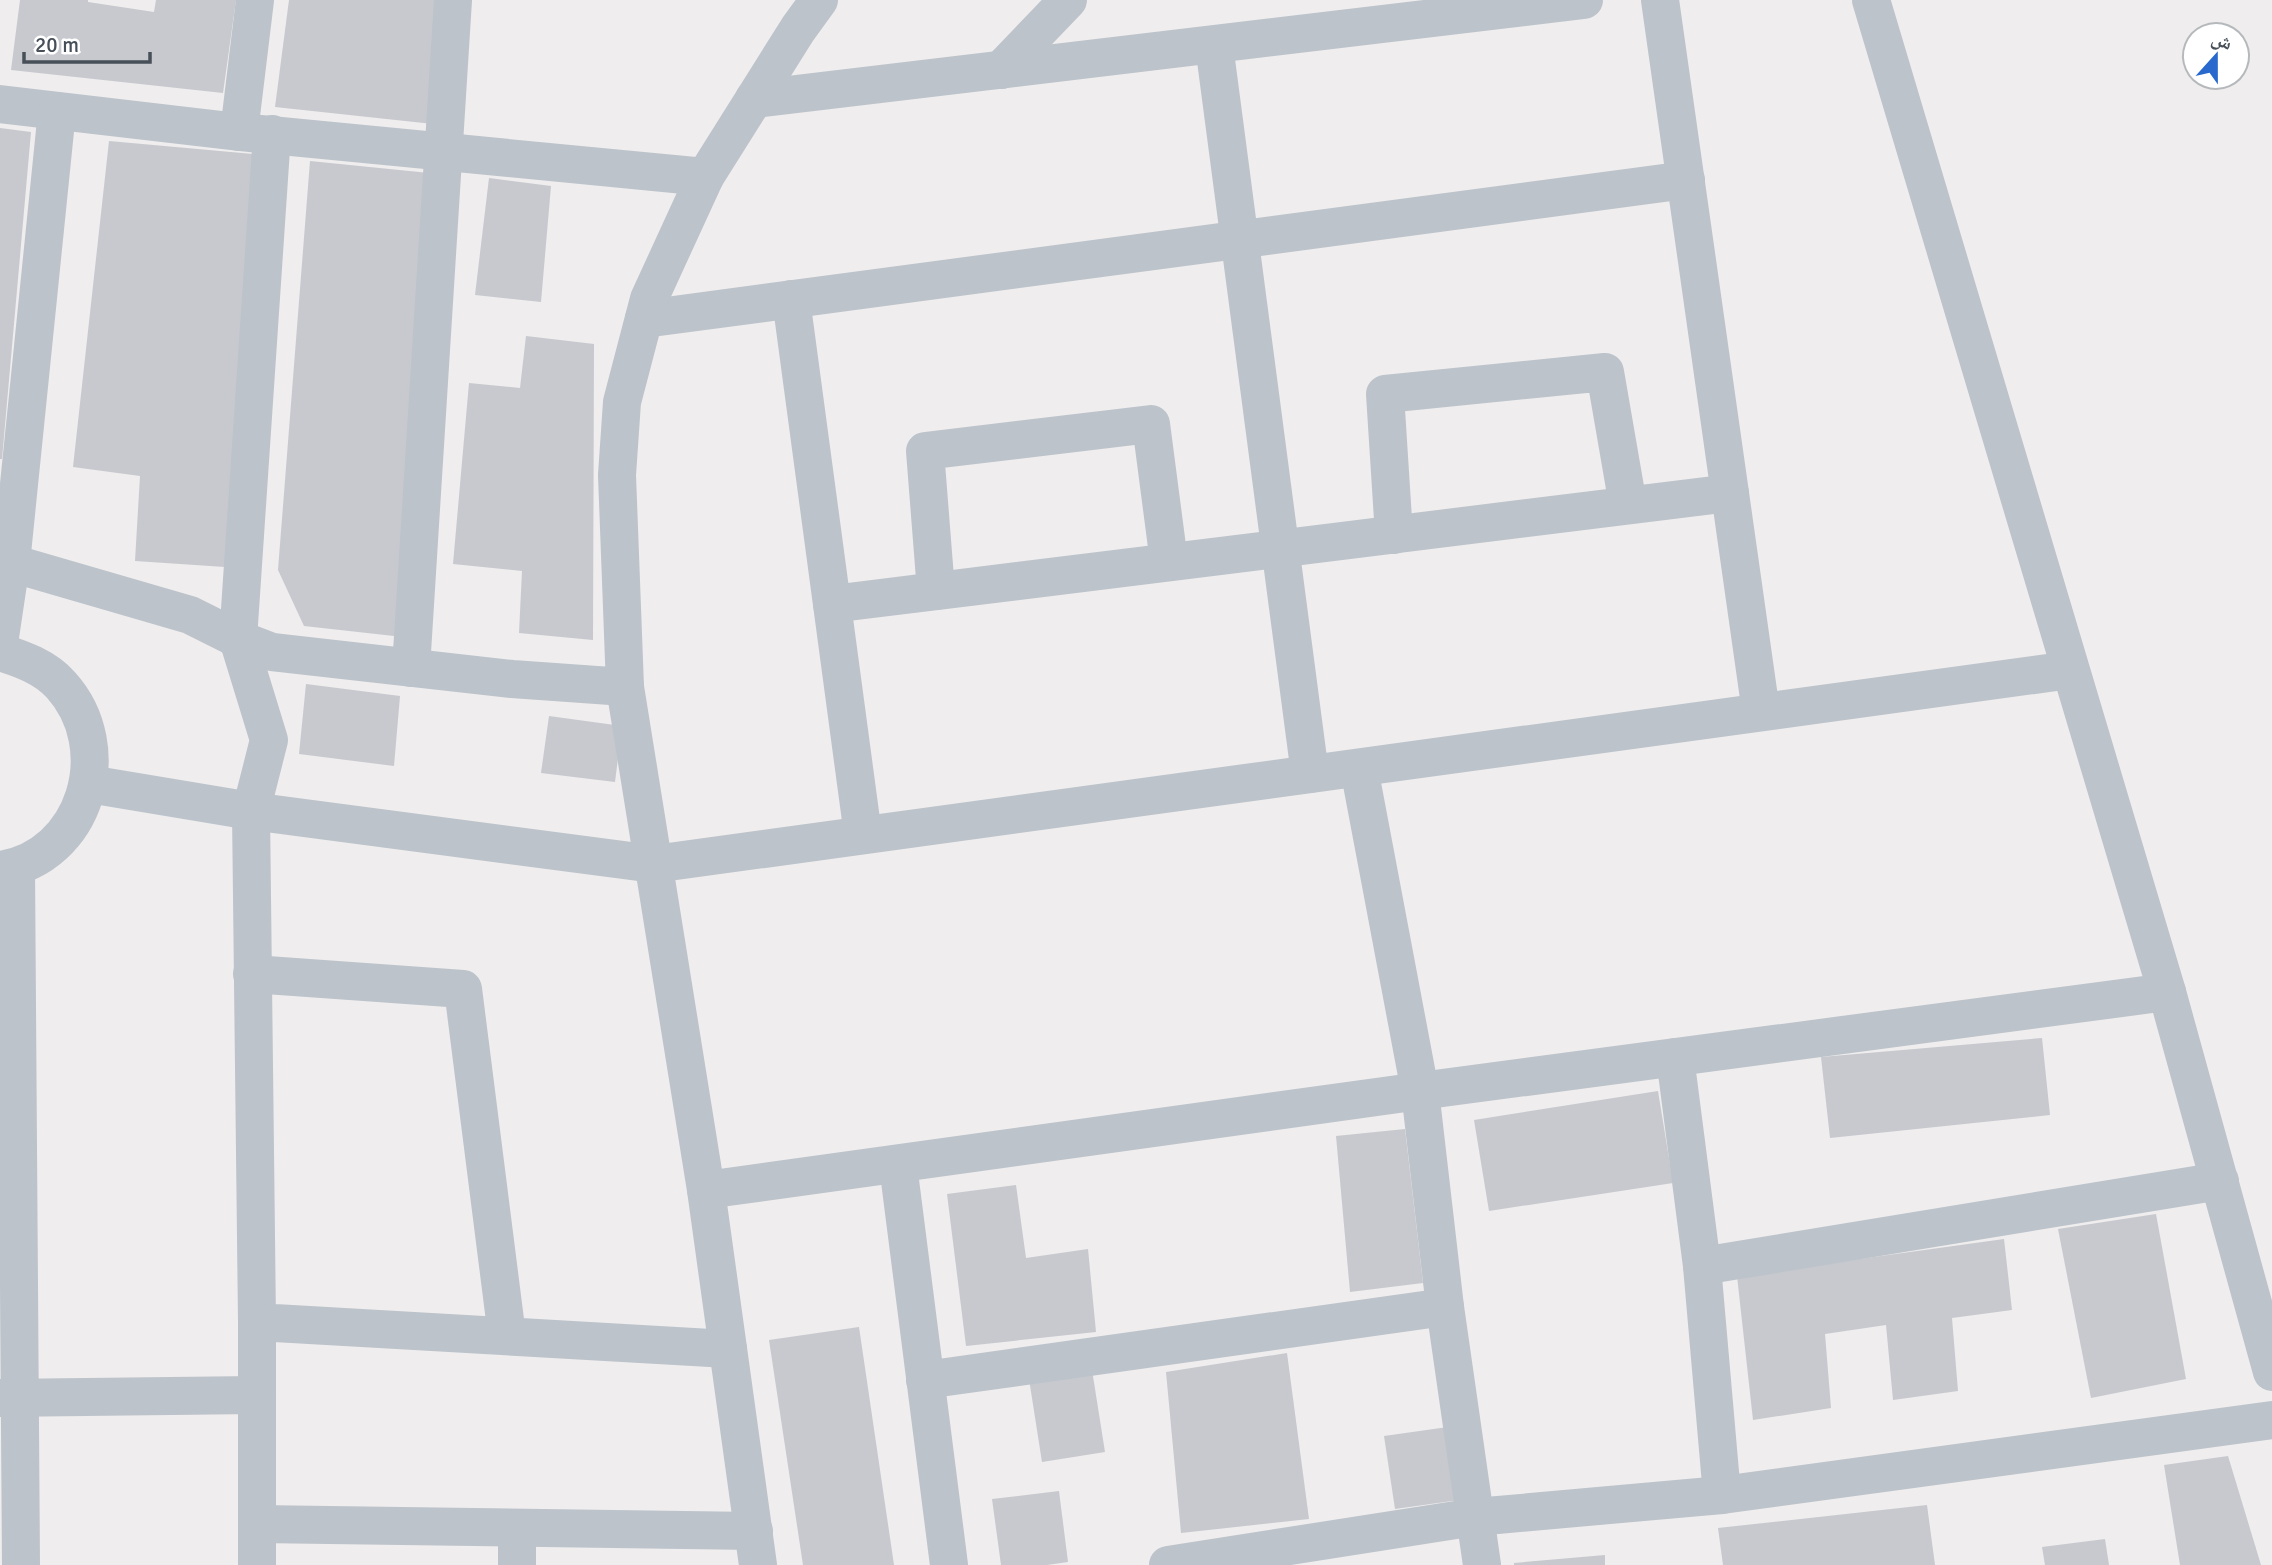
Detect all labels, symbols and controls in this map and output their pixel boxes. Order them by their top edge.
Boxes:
scale bar [24,21,150,65]
north arrow [2181,21,2251,91]
text: ش [2208,26,2235,56]
text: 20 m [35,32,79,58]

